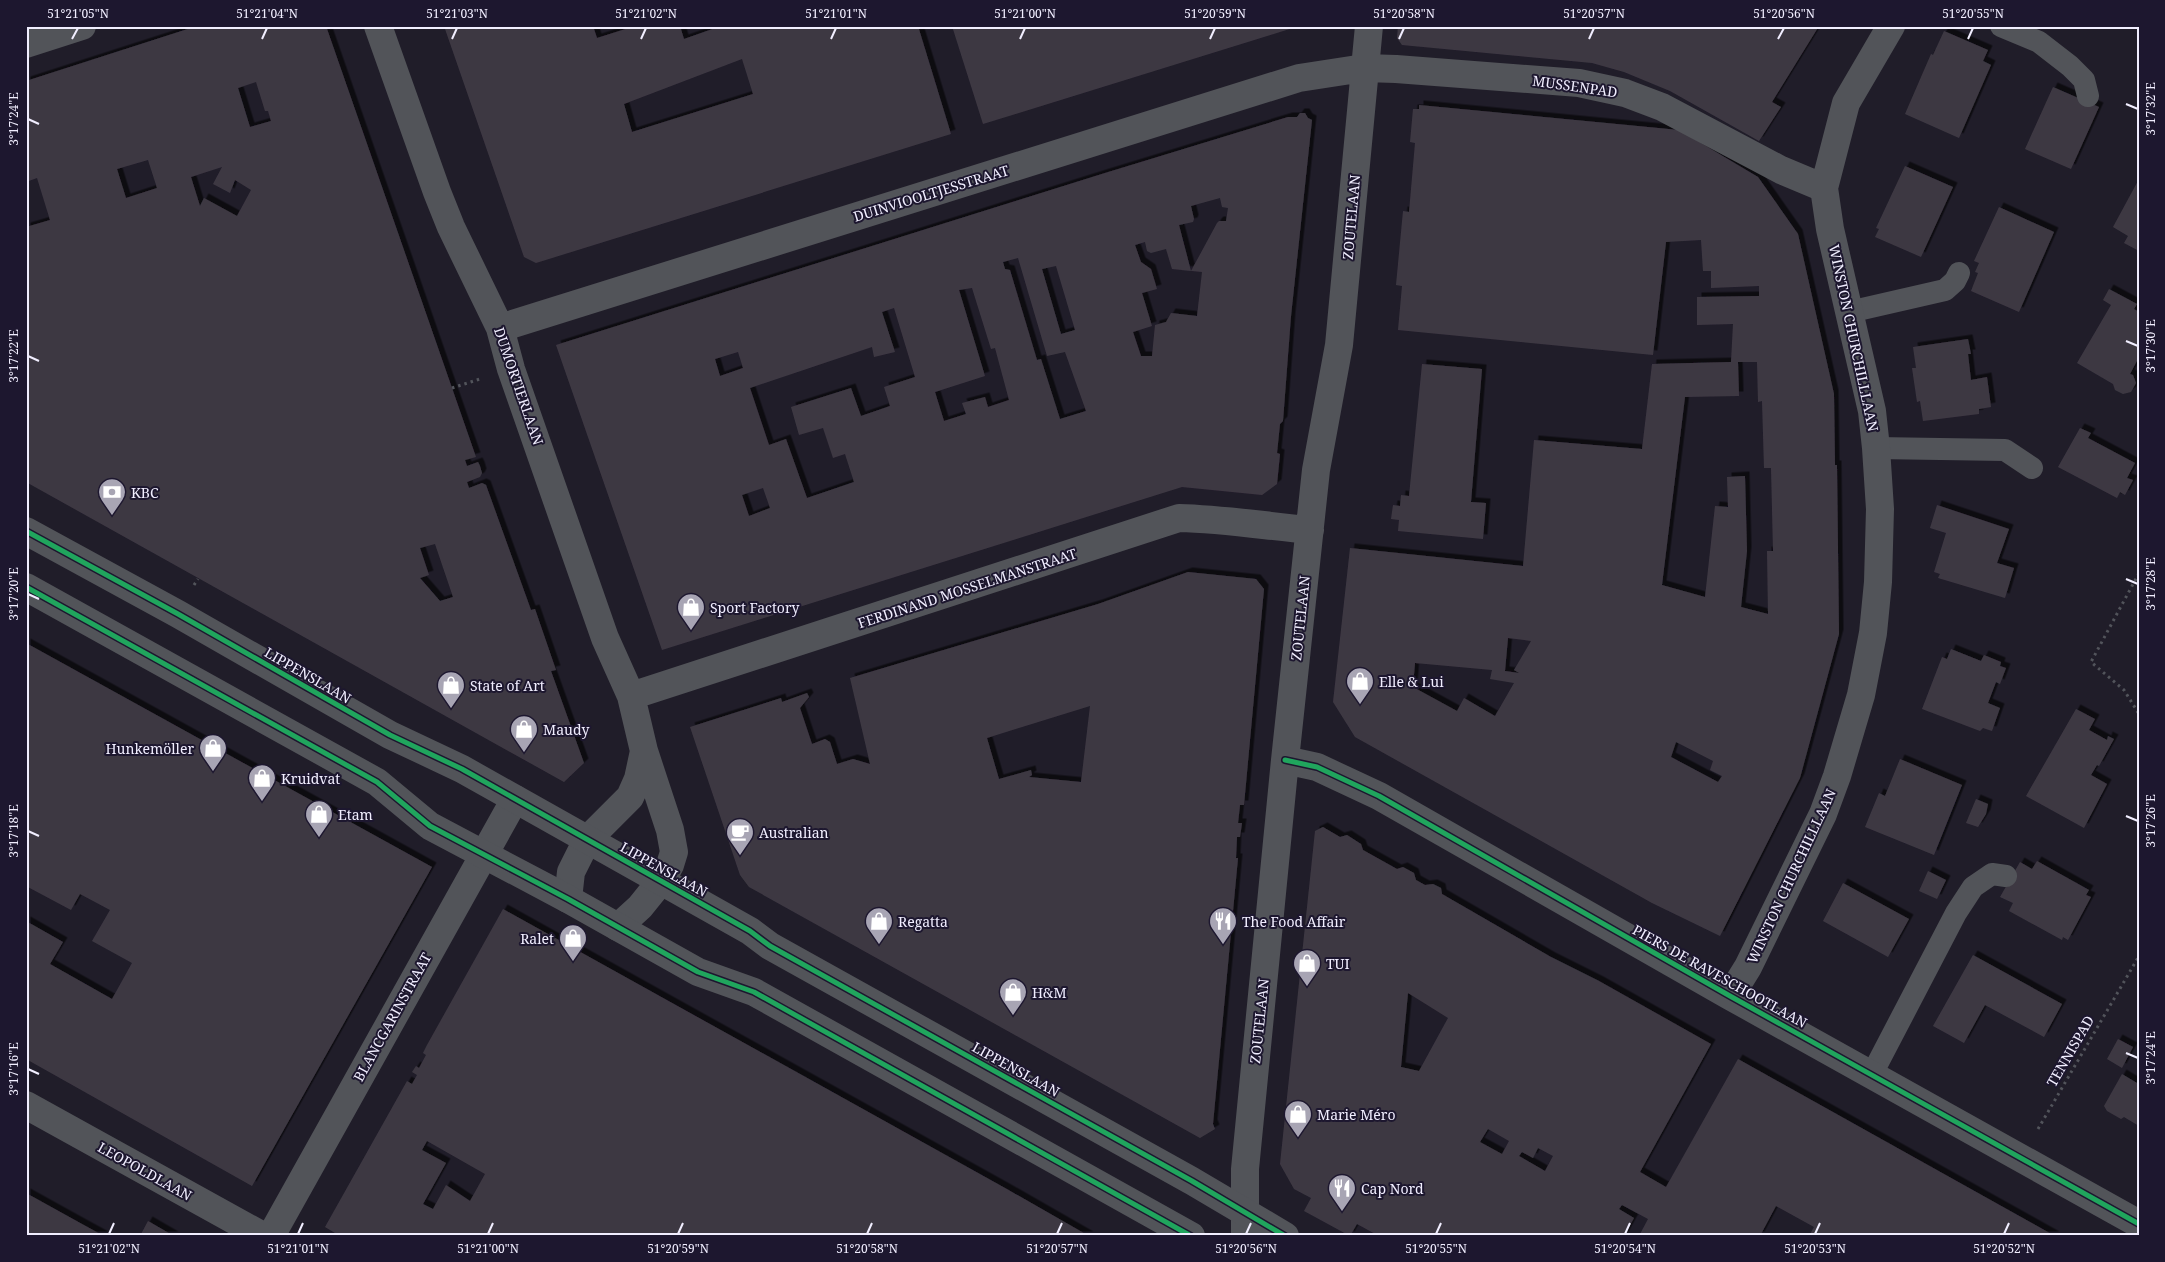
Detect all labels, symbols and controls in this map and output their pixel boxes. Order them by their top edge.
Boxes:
text: 51°21'05"N [47,5,109,22]
text: 51°21'04"N [236,5,298,22]
text: 51°21'03"N [426,5,488,22]
text: 51°21'02"N [615,5,677,22]
text: 51°21'01"N [805,5,867,22]
text: 51°21'00"N [994,5,1056,22]
text: 51°20'59"N [1184,5,1246,22]
text: 51°20'58"N [1373,5,1435,22]
text: 51°20'57"N [1563,5,1625,22]
text: 51°20'56"N [1753,5,1815,22]
text: 51°20'55"N [1942,5,2004,22]
street label: MUSSENPAD [1531,71,1619,101]
text: 3°17'32"E [2142,82,2159,136]
text: 3°17'24"E [5,92,22,146]
street label: DUINVIOOLTJESSTRAAT [851,160,1011,226]
street label: ZOUTELAAN [1338,173,1364,260]
street label: WINSTON CHURCHILLLAAN [1825,243,1883,434]
text: 3°17'30"E [2142,319,2159,373]
street label: DUMORTIERLAAN [490,325,548,448]
text: 3°17'22"E [5,329,22,383]
bank icon: KBC [97,477,127,516]
place label: KBC [131,483,159,502]
street label: FERDINAND MOSSELMANSTRAAT [855,543,1079,632]
text: 3°17'28"E [2142,557,2159,611]
text: 3°17'20"E [5,567,22,621]
street label: ZOUTELAAN [1286,574,1314,661]
shop icon: Sport Factory [676,592,706,631]
place label: Sport Factory [710,598,800,617]
street label: LIPPENSLAAN [261,643,355,708]
shop icon: Elle & Lui [1345,666,1375,705]
shop icon: State of Art [436,670,466,709]
place label: Elle & Lui [1379,672,1444,691]
place label: State of Art [470,676,545,695]
shop icon: Maudy [509,714,539,753]
place label: Maudy [543,720,589,739]
shop icon: Hunkemöller [198,733,228,772]
place label: Hunkemöller [106,739,194,758]
shop icon: Kruidvat [247,763,277,802]
place label: Kruidvat [281,769,340,788]
street label: WINSTON CHURCHILLLAAN [1742,785,1840,967]
text: 3°17'26"E [2142,794,2159,848]
shop icon: Etam [304,799,334,838]
text: 3°17'18"E [5,804,22,858]
place label: Etam [338,805,373,824]
cafe icon: Australian [725,817,755,856]
place label: Australian [759,823,829,842]
street label: LIPPENSLAAN [617,837,711,901]
shop icon: Regatta [864,906,894,945]
restaurant icon: The Food Affair [1208,906,1238,945]
place label: Regatta [898,912,948,931]
place label: The Food Affair [1242,912,1346,931]
street label: PIERS DE RAVESCHOOTLAAN [1629,920,1811,1032]
shop icon: Ralet [558,923,588,962]
place label: Ralet [520,929,554,948]
shop icon: TUI [1292,948,1322,987]
street label: BLANCGARINSTRAAT [349,949,436,1085]
place label: TUI [1326,954,1350,973]
shop icon: H&M [998,977,1028,1016]
street label: ZOUTELAAN [1245,977,1273,1064]
place label: H&M [1032,983,1067,1002]
street label: TENNISPAD [2042,1012,2098,1090]
text: 3°17'24"E [2142,1031,2159,1085]
street label: LIPPENSLAAN [969,1037,1063,1101]
text: 3°17'16"E [5,1042,22,1096]
shop icon: Marie Méro [1283,1099,1313,1138]
place label: Marie Méro [1317,1105,1396,1124]
street label: LEOPOLDLAAN [95,1137,196,1205]
restaurant icon: Cap Nord [1327,1173,1357,1212]
place label: Cap Nord [1361,1179,1424,1198]
text: 51°21'02"N [78,1240,140,1257]
text: 51°21'01"N [267,1240,329,1257]
text: 51°21'00"N [457,1240,519,1257]
text: 51°20'59"N [647,1240,709,1257]
text: 51°20'58"N [836,1240,898,1257]
text: 51°20'57"N [1026,1240,1088,1257]
text: 51°20'56"N [1215,1240,1277,1257]
text: 51°20'55"N [1405,1240,1467,1257]
text: 51°20'54"N [1594,1240,1656,1257]
text: 51°20'53"N [1784,1240,1846,1257]
text: 51°20'52"N [1973,1240,2035,1257]

